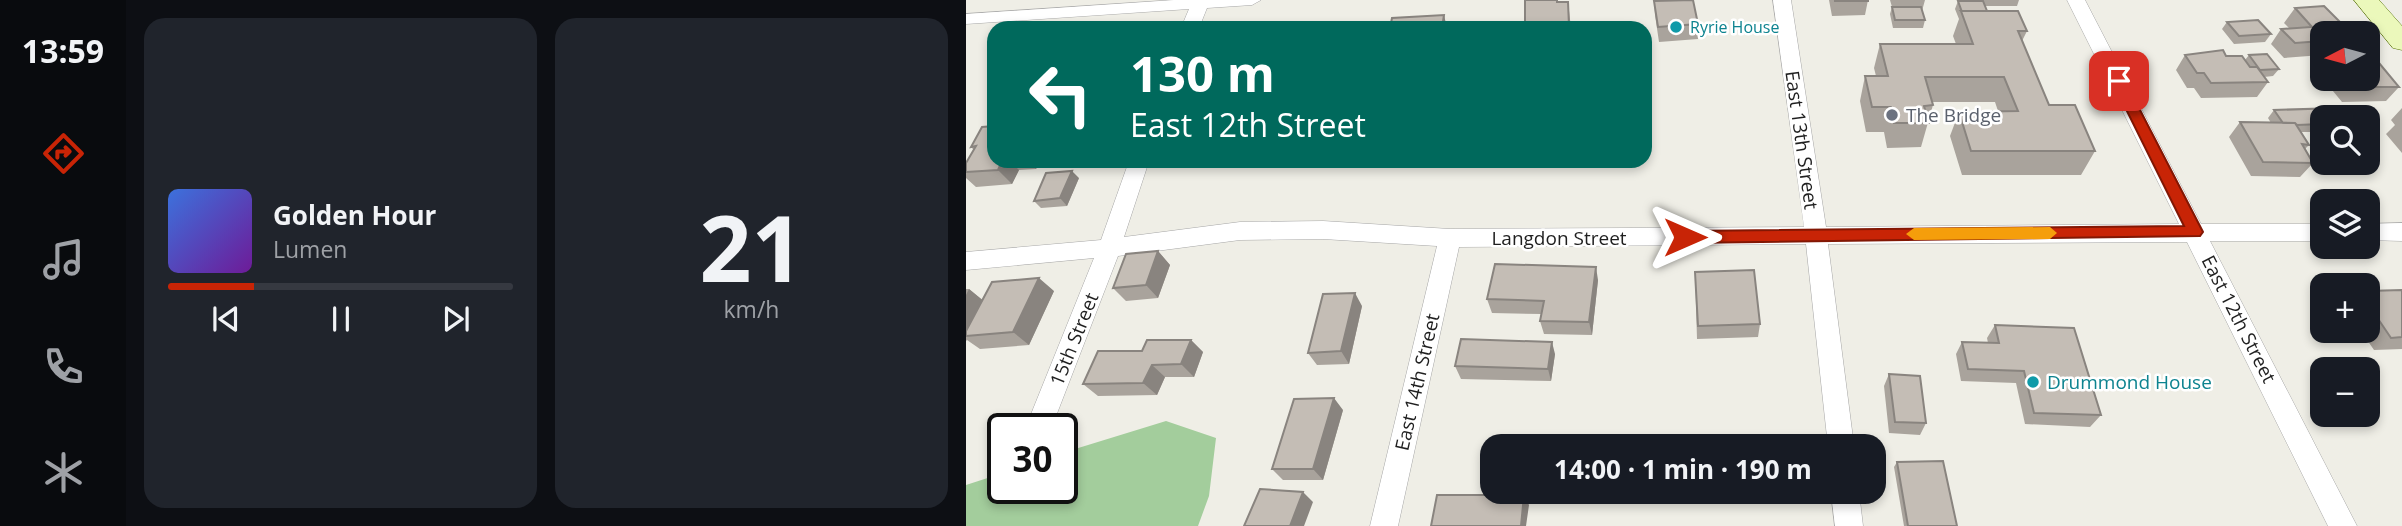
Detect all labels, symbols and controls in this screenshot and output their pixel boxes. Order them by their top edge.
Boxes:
place label: Ryrie House [1690,16,1779,38]
marker: Ryrie House [1668,19,1684,35]
north arrow [2310,21,2380,91]
map controls [2310,21,2380,427]
text: 13:59 [22,29,104,72]
text: 130 m [1130,40,1275,106]
icon: left [1015,49,1106,140]
pin [2089,51,2149,111]
icon: arrive [2100,62,2138,100]
street label: East 13th Street [1779,69,1825,211]
place label: The Bridge [1906,102,2001,128]
text: East 12th Street [1130,103,1366,146]
button: search [2310,105,2380,175]
marker: The Bridge [1884,107,1900,123]
icon: directions [39,129,88,178]
text: 21 [699,185,804,309]
button: layers [2310,189,2380,259]
text: Golden Hour [273,197,436,233]
position arrow [1648,200,1722,274]
street label: Langdon Street [1491,225,1627,251]
text: Lumen [273,233,347,265]
icon: music [39,235,88,284]
street label: East 12th Street [2196,251,2282,387]
button: + [2310,273,2380,343]
street label: 15th Street [1044,288,1105,389]
text: km/h [724,293,779,325]
icon: previous [207,300,245,338]
icon: pause [322,300,360,338]
icon: next [437,300,475,338]
street label: East 14th Street [1389,311,1445,453]
icon: phone [39,342,88,391]
button: − [2310,357,2380,427]
place label: Drummond House [2047,369,2212,395]
marker: Drummond House [2025,374,2041,390]
speed limit sign: 30 [987,413,1078,504]
icon: climate [39,448,88,497]
text: 14:00 · 1 min · 190 m [1554,451,1812,487]

